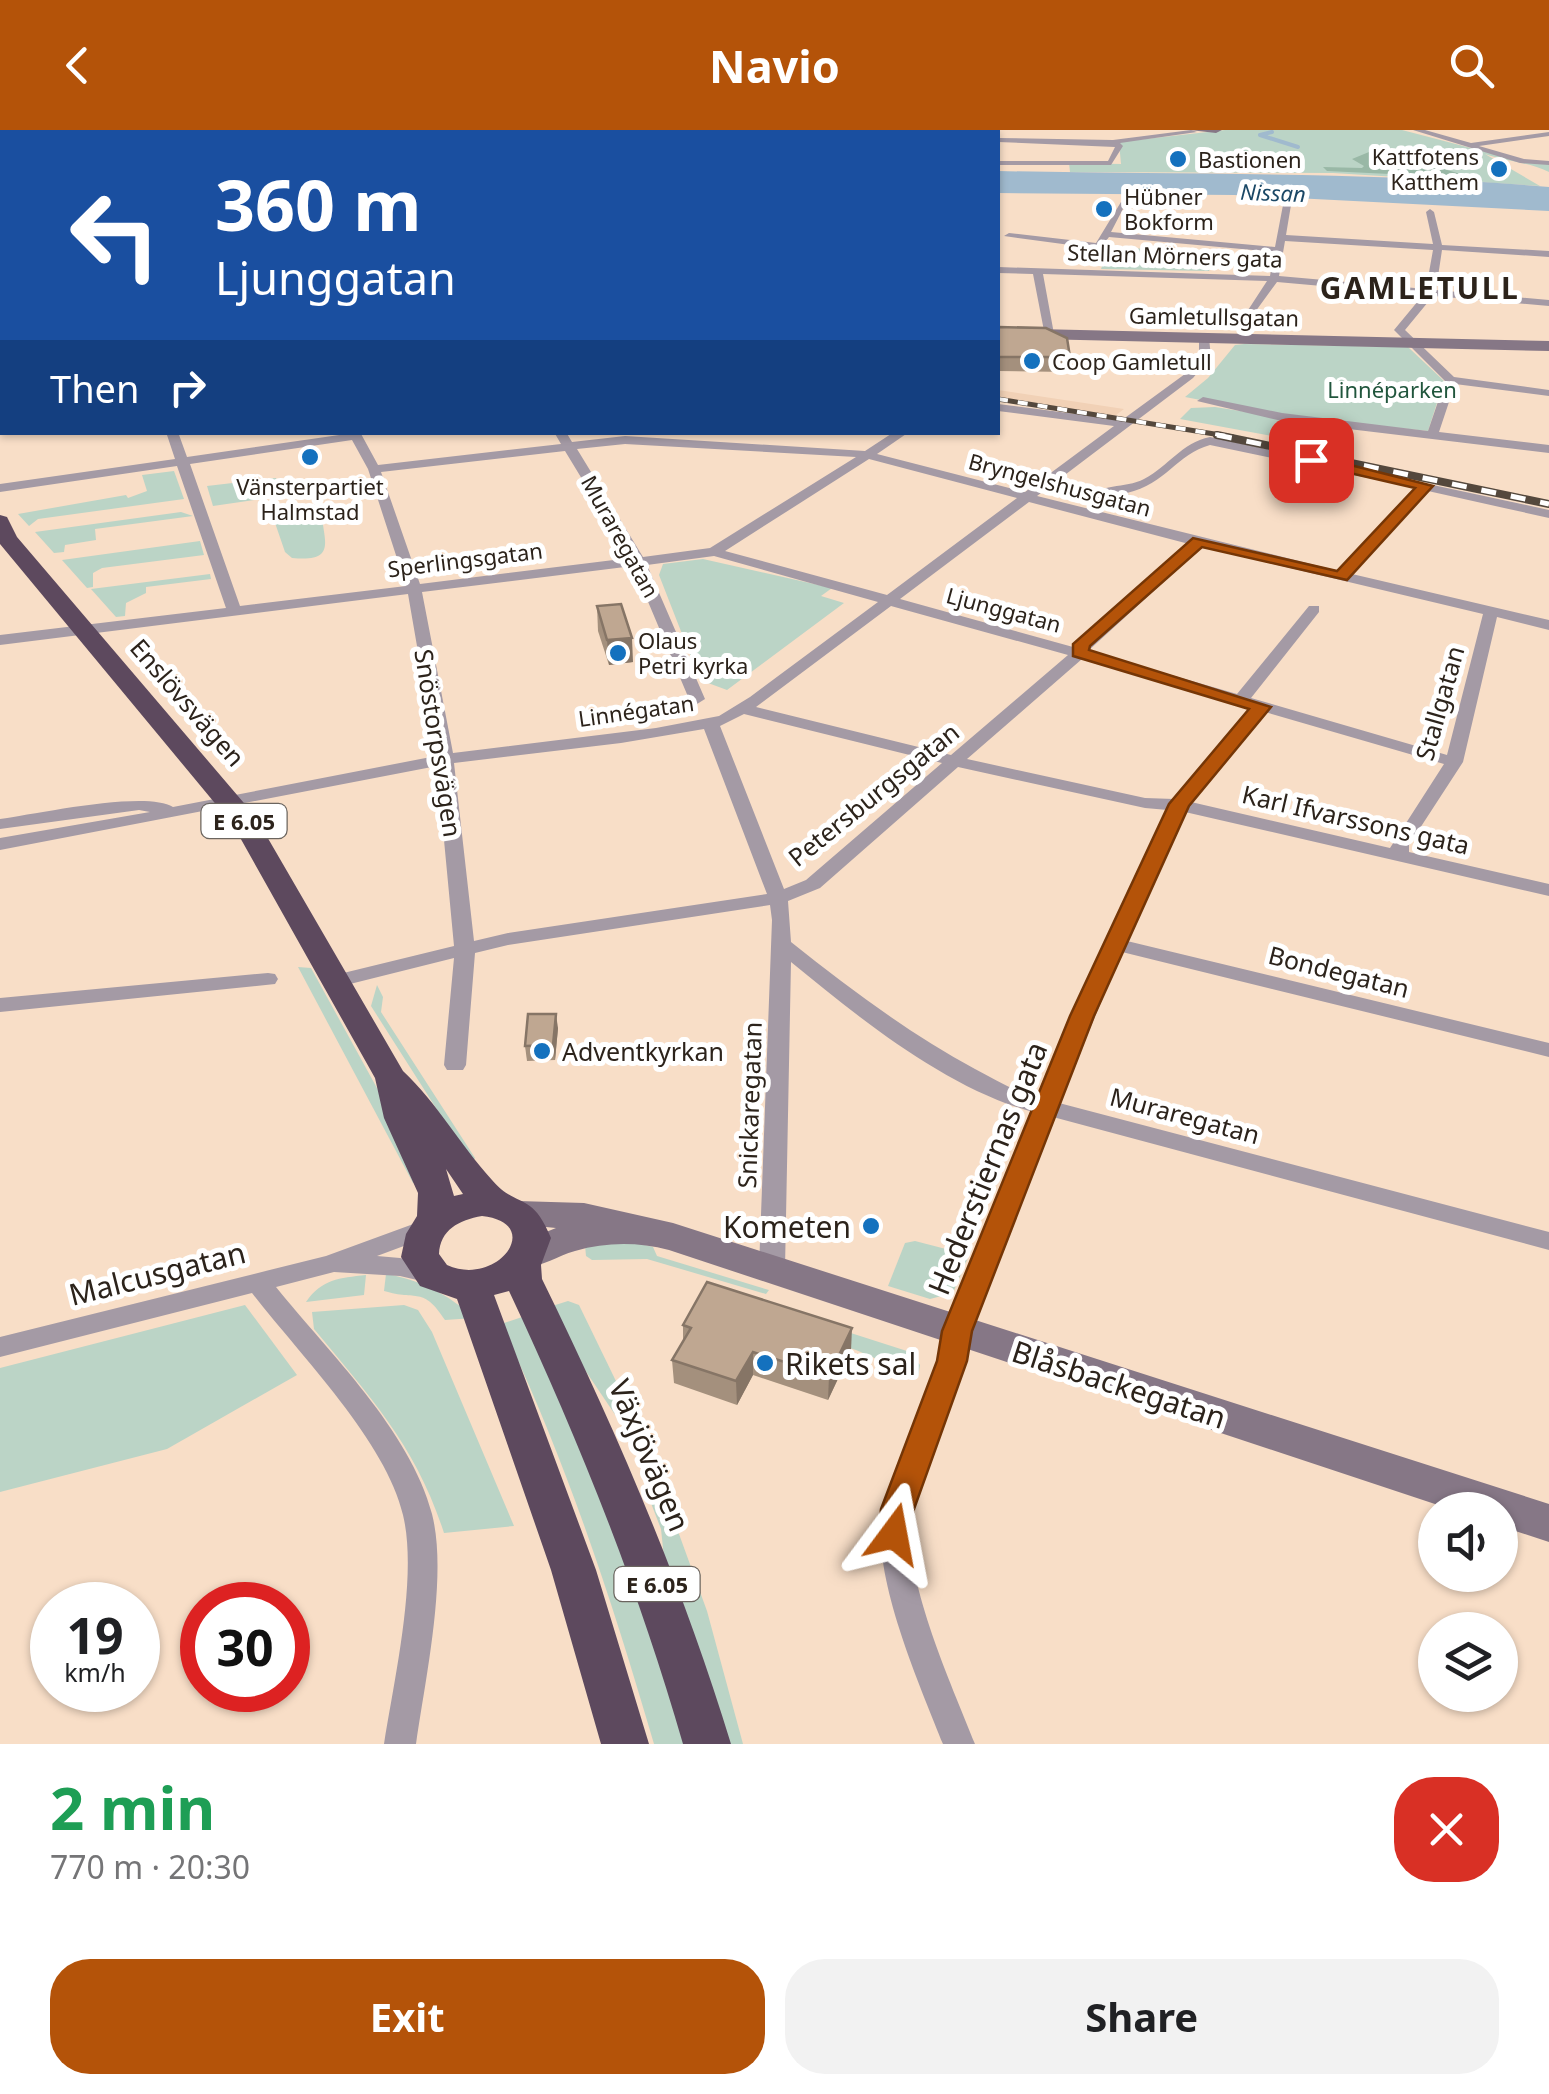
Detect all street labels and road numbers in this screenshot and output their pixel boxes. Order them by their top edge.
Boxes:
street label: Stellan Mörners gata [1067,236,1283,274]
street label: Gamletullsgatan [1129,300,1299,332]
street label: Bryngelshusgatan [965,445,1155,523]
street label: Muraregatan [575,470,667,602]
street label: Sperlingsgatan [386,535,544,583]
street label: Ljunggatan [943,579,1065,639]
street label: Enslövsvägen [123,631,253,773]
street label: Stallgatan [1406,642,1472,764]
street label: Snöstorpsvägen [407,647,471,839]
street label: Linnégatan [576,687,696,733]
street label: Petersburgsgatan [780,714,966,874]
street label: Karl Ifvarssons gata [1239,776,1473,862]
road number: E 6.05 [202,804,286,838]
street label: Bondegatan [1265,937,1413,1005]
street label: Snickaregatan [729,1021,769,1189]
street label: Hederstiernas gata [917,1035,1057,1301]
street label: Muraregatan [1106,1079,1264,1151]
street label: Malcusgatan [64,1231,250,1315]
street label: Blåsbackegatan [1007,1330,1231,1438]
street label: Växjövägen [600,1373,700,1537]
road number: E 6.05 [614,1567,700,1601]

